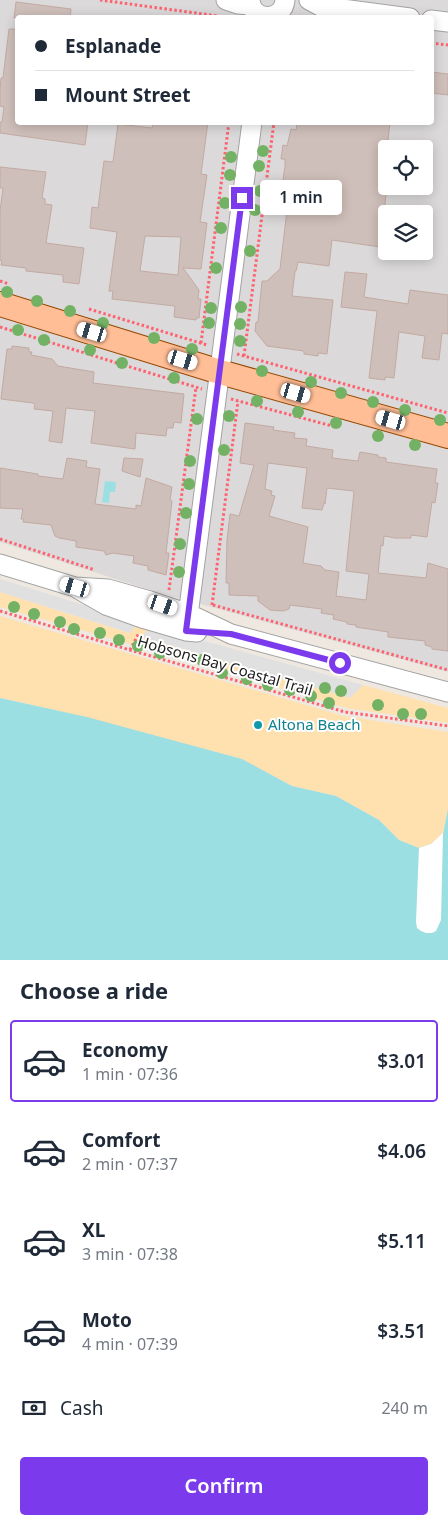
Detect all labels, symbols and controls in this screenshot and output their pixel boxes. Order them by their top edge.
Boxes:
text: Esplanade [65,33,161,59]
text: Mount Street [65,82,190,108]
map controls [378,140,433,260]
button: locate [378,140,433,195]
callout: 1 min [260,180,342,216]
text: 1 min [279,186,323,208]
route end [231,187,253,209]
button: layers [378,205,433,260]
car [75,320,108,344]
car [166,348,199,372]
car [279,382,312,404]
car [374,409,407,431]
car [58,575,91,599]
car [146,593,179,617]
street label: Hobsons Bay Coastal Trail [135,630,315,700]
route start [329,652,351,674]
place label: Altona Beach [268,714,361,734]
marker: Altona Beach [252,719,264,731]
text: Choose a ride [20,975,168,1005]
text: Economy [82,1037,168,1063]
icon: car [22,1039,67,1084]
text: $3.01 [377,1048,426,1074]
text: 1 min · 07:36 [82,1063,178,1085]
text: Comfort [82,1127,161,1153]
icon: car [22,1129,67,1174]
text: $4.06 [377,1138,426,1164]
text: 2 min · 07:37 [82,1153,178,1175]
text: XL [82,1217,105,1243]
icon: car [22,1219,67,1264]
text: $5.11 [377,1228,426,1254]
text: 3 min · 07:38 [82,1243,178,1265]
text: Moto [82,1307,132,1333]
icon: car [22,1309,67,1354]
text: $3.51 [377,1318,426,1344]
text: 4 min · 07:39 [82,1333,178,1355]
icon: cash [20,1394,48,1422]
text: Cash [60,1395,104,1421]
text: 240 m [381,1397,428,1419]
button: Confirm [20,1457,428,1515]

